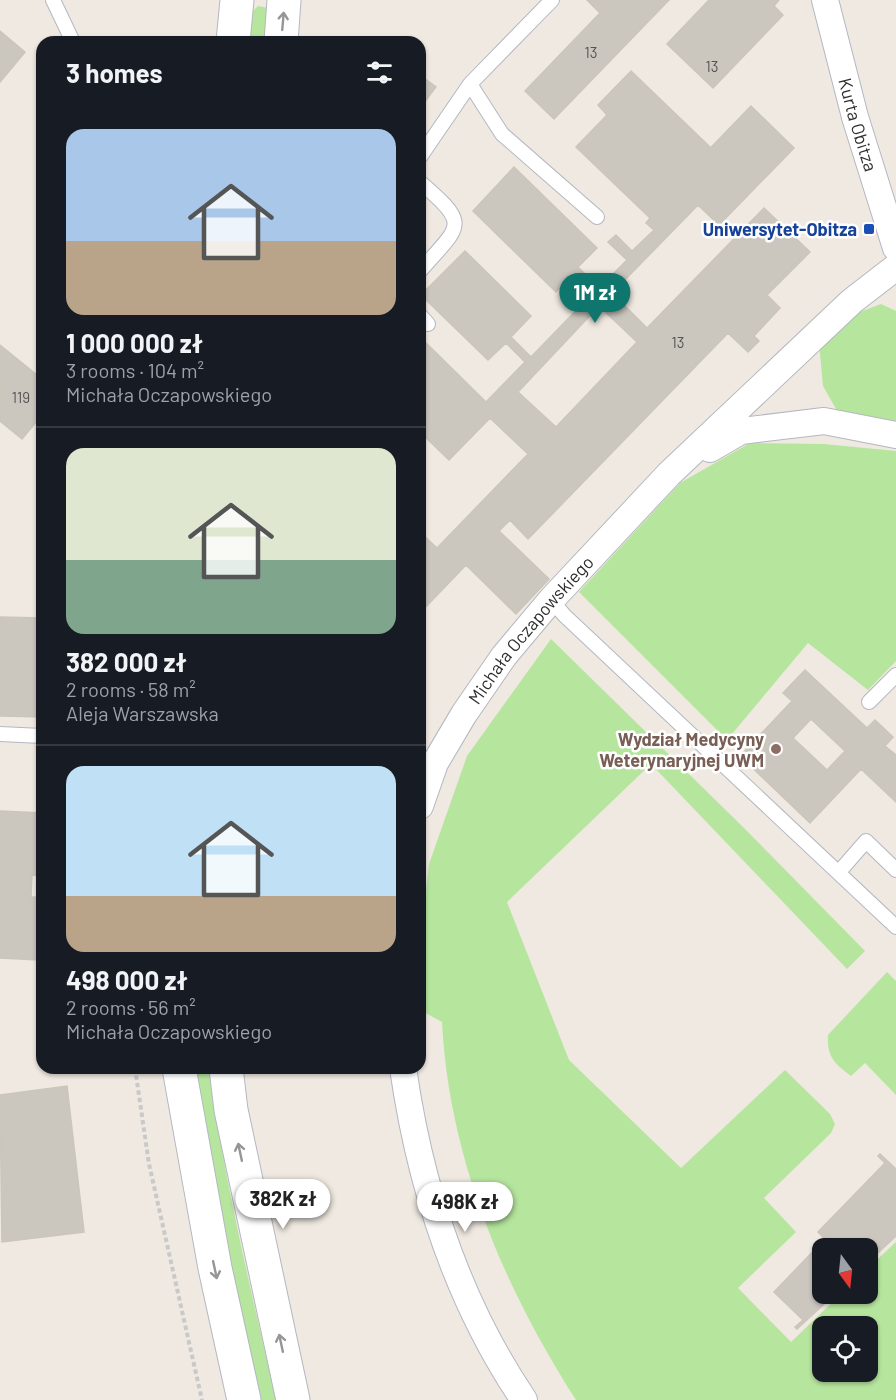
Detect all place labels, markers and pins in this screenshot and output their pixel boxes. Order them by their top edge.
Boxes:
place label: Uniwersytet-Obitza [703,218,857,240]
marker: Uniwersytet-Obitza [862,222,876,236]
pin: 1M zł [553,273,637,324]
place label: Wydział Medycyny Weterynaryjnej UWM [599,728,764,771]
marker: Wydział Medycyny Weterynaryjnej UWM [769,742,783,756]
pin: 382K zł [228,1179,338,1230]
pin: 498K zł [410,1182,520,1233]

